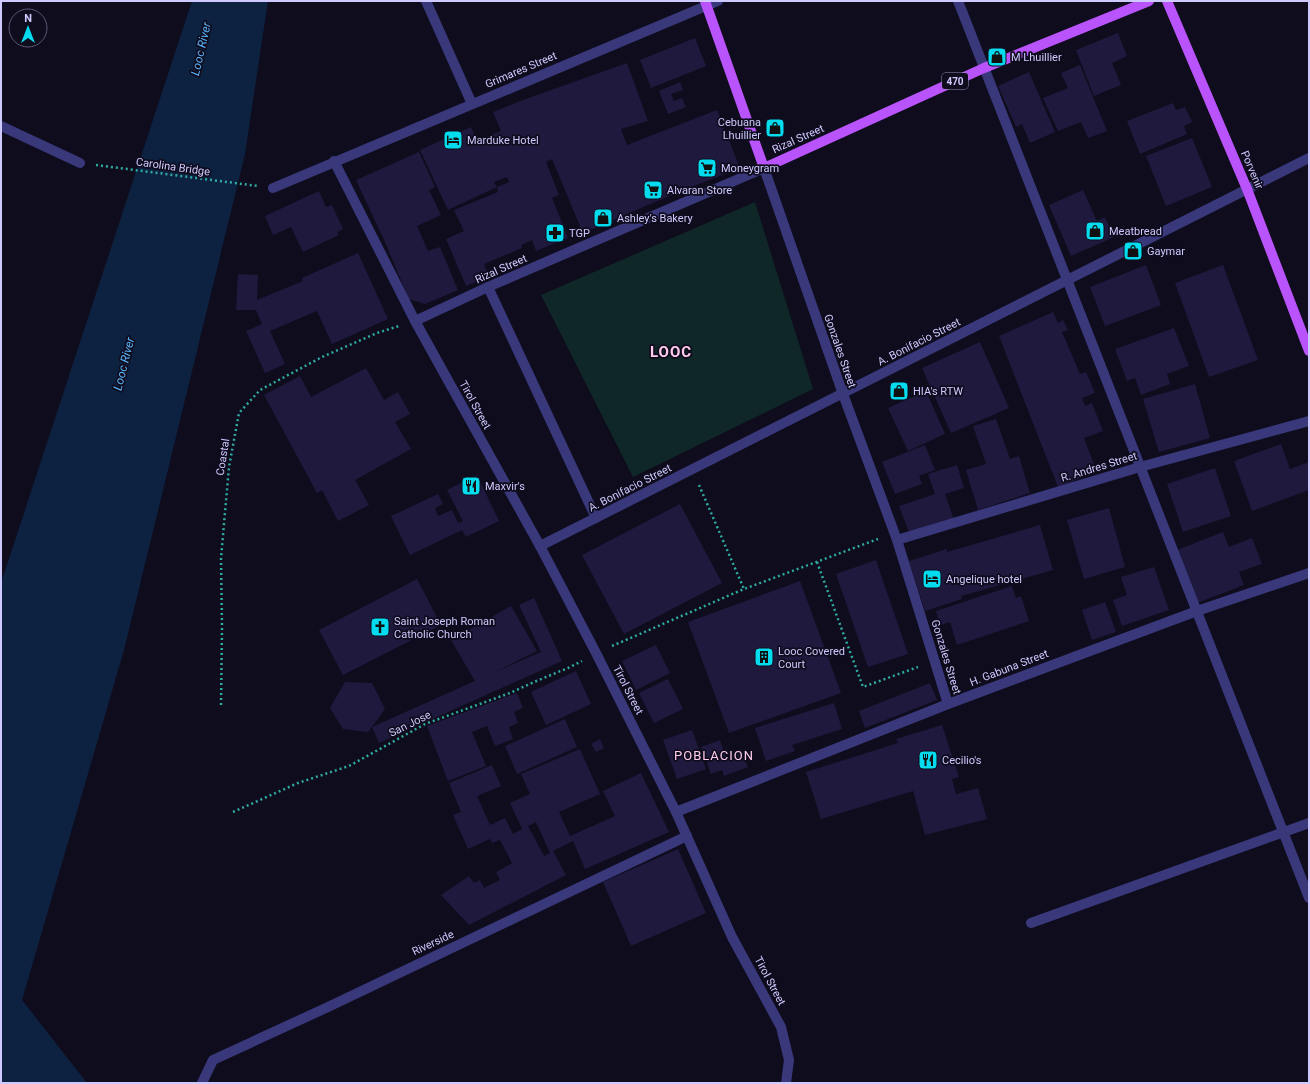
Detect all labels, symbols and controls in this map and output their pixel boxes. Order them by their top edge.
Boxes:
north arrow [8,8,48,48]
text: N [24,12,32,25]
water label: Looc River [188,20,214,77]
shop icon: M Lhuillier [986,46,1008,68]
street label: Grimares Street [483,49,559,91]
place label: M Lhuillier [1011,51,1062,64]
road number: 470 [942,73,968,89]
place label: Cebuana Lhuillier [718,116,761,142]
shop icon: Cebuana Lhuillier [764,117,786,139]
street label: Rizal Street [770,122,826,156]
hotel icon: Marduke Hotel [442,129,464,151]
place label: Marduke Hotel [467,134,539,147]
street label: Porvenir [1238,149,1266,191]
street label: Carolina Bridge [135,155,211,179]
supermarket icon: Moneygram [696,157,718,179]
place label: Moneygram [721,162,779,175]
supermarket icon: Alvaran Store [642,179,664,201]
place label: Alvaran Store [667,184,732,197]
shop icon: Ashley's Bakery [592,207,614,229]
place label: Ashley's Bakery [617,212,693,225]
shop icon: Meatbread [1084,220,1106,242]
pharmacy icon: TGP [544,222,566,244]
place label: Meatbread [1109,225,1162,238]
place label: TGP [569,227,590,240]
shop icon: Gaymar [1122,240,1144,262]
place label: Gaymar [1147,245,1185,258]
street label: Rizal Street [473,252,529,286]
street label: Gonzales Street [821,312,859,390]
street label: A. Bonifacio Street [876,315,963,368]
water label: Looc River [111,335,138,392]
district label: LOOC [650,343,692,361]
street label: Tirol Street [456,378,494,432]
shop icon: HIA's RTW [888,380,910,402]
place label: HIA's RTW [913,385,963,398]
street label: Coastal [214,438,232,476]
street label: R. Andres Street [1059,449,1139,485]
street label: A. Bonifacio Street [587,461,674,514]
restaurant icon: Maxvir's [460,475,482,497]
place label: Maxvir's [485,480,525,493]
hotel icon: Angelique hotel [921,568,943,590]
place label: Angelique hotel [946,573,1022,586]
place label: Saint Joseph Roman Catholic Church [394,615,495,641]
church icon: Saint Joseph Roman Catholic Church [369,616,391,638]
street label: Gonzales Street [928,618,964,696]
place label: Looc Covered Court [778,645,845,671]
building icon: Looc Covered Court [753,646,775,668]
street label: H. Gabuna Street [968,647,1050,689]
street label: Tirol Street [610,663,646,717]
street label: San Jose [387,708,433,740]
district label: POBLACION [674,748,754,763]
restaurant icon: Cecilio's [917,749,939,771]
place label: Cecilio's [942,754,982,767]
street label: Riverside [410,928,456,958]
street label: Tirol Street [752,954,788,1008]

